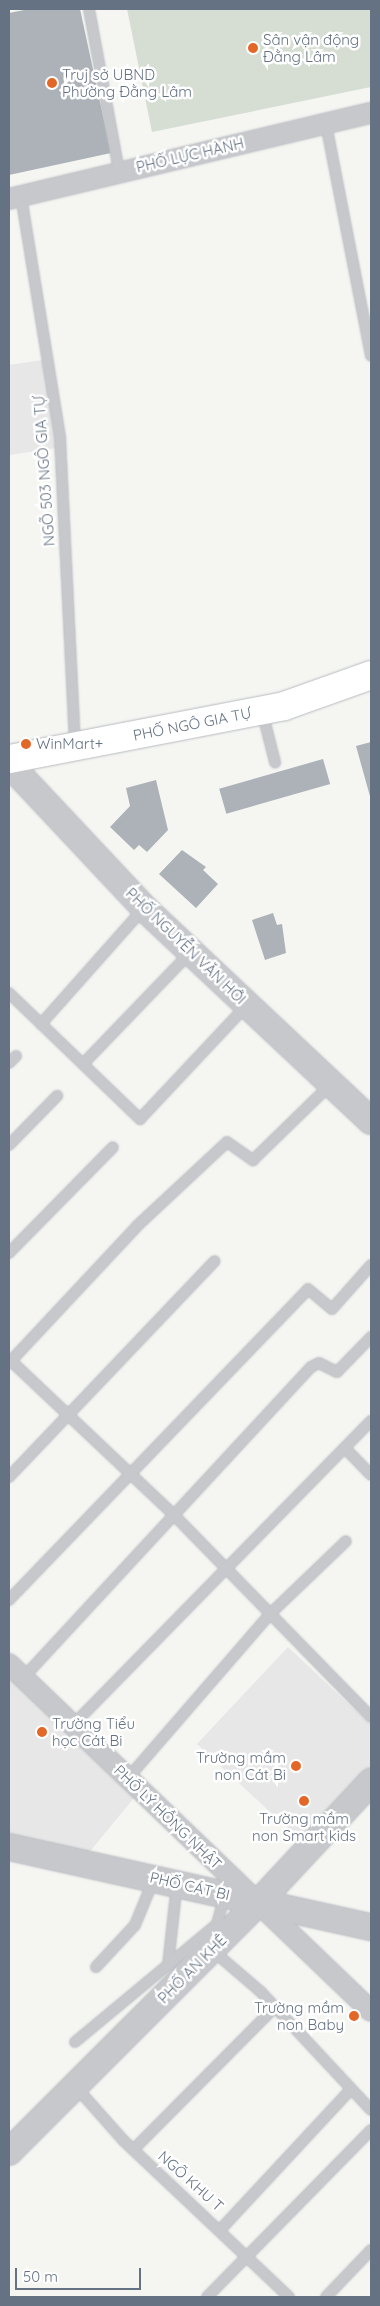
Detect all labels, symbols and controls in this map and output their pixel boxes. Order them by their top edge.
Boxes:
place label: Sân vận động Đằng Lâm [263,30,359,65]
marker: Sân vận động Đằng Lâm [247,42,259,54]
place label: Truj sở UBND Phường Đằng Lâm [62,65,192,100]
marker: Truj sở UBND Phường Đằng Lâm [46,77,58,89]
street label: PHỐ LỰC HÀNH [134,134,246,176]
street label: NGÕ 503 NGÔ GIA TỰ [30,395,58,547]
street label: PHỐ NGÔ GIA TỰ [131,704,253,744]
place label: WinMart+ [36,735,103,753]
marker: WinMart+ [20,738,32,750]
street label: PHỐ NGUYỄN VĂN HỚI [122,884,250,1008]
place label: Trường Tiểu học Cát Bi [52,1714,135,1749]
marker: Trường Tiểu học Cát Bi [36,1726,48,1738]
place label: Trường mầm non Cát Bi [196,1748,286,1783]
marker: Trường mầm non Cát Bi [290,1760,302,1772]
street label: PHỐ LÝ HỒNG NHẬT [111,1761,225,1873]
marker: Trường mầm non Smart kids [298,1795,310,1807]
place label: Trường mầm non Smart kids [252,1809,356,1844]
street label: PHỐ CÁT BI [148,1868,232,1904]
street label: PHỐ AN KHÊ [154,1931,230,2007]
place label: Trường mầm non Baby [254,1998,344,2033]
marker: Trường mầm non Baby [348,2010,360,2022]
street label: NGÕ KHU T [155,2147,227,2215]
scale bar [18,2258,144,2290]
text: 50 m [23,2267,58,2286]

